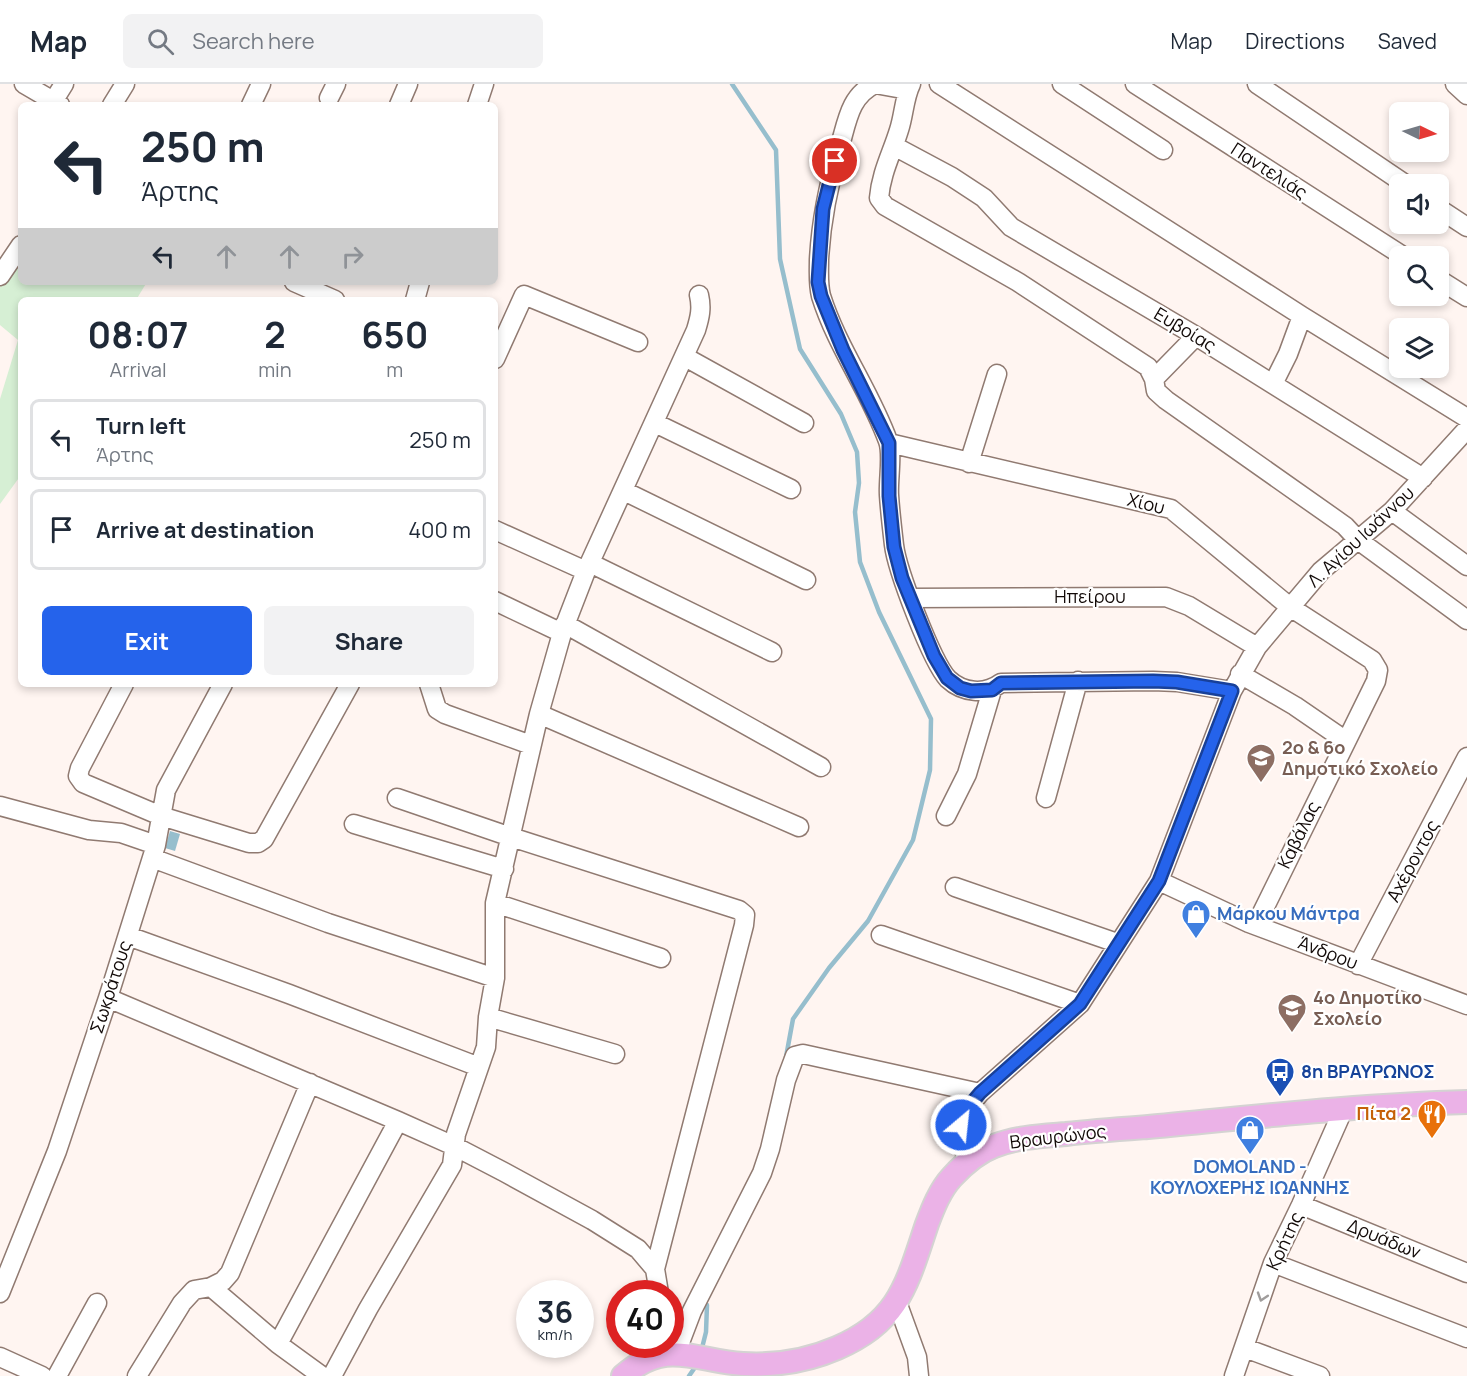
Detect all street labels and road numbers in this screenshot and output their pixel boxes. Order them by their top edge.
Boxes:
street label: Παντελιάς [1227,137,1312,204]
street label: Ευβοίας [1150,301,1221,357]
street label: Λ. Αγίου Ιωάννου [1302,481,1419,592]
street label: Χίου [1125,487,1168,519]
street label: Ηπείρου [1054,584,1126,608]
street label: Καβάλας [1272,797,1325,872]
street label: Αχέροντος [1380,815,1444,906]
street label: Άνδρου [1295,930,1362,974]
street label: Σωκράτους [84,937,136,1036]
street label: Βραυρώνος [1008,1118,1108,1154]
street label: Κρήτης [1260,1207,1308,1274]
street label: Δρυάδων [1344,1213,1425,1264]

